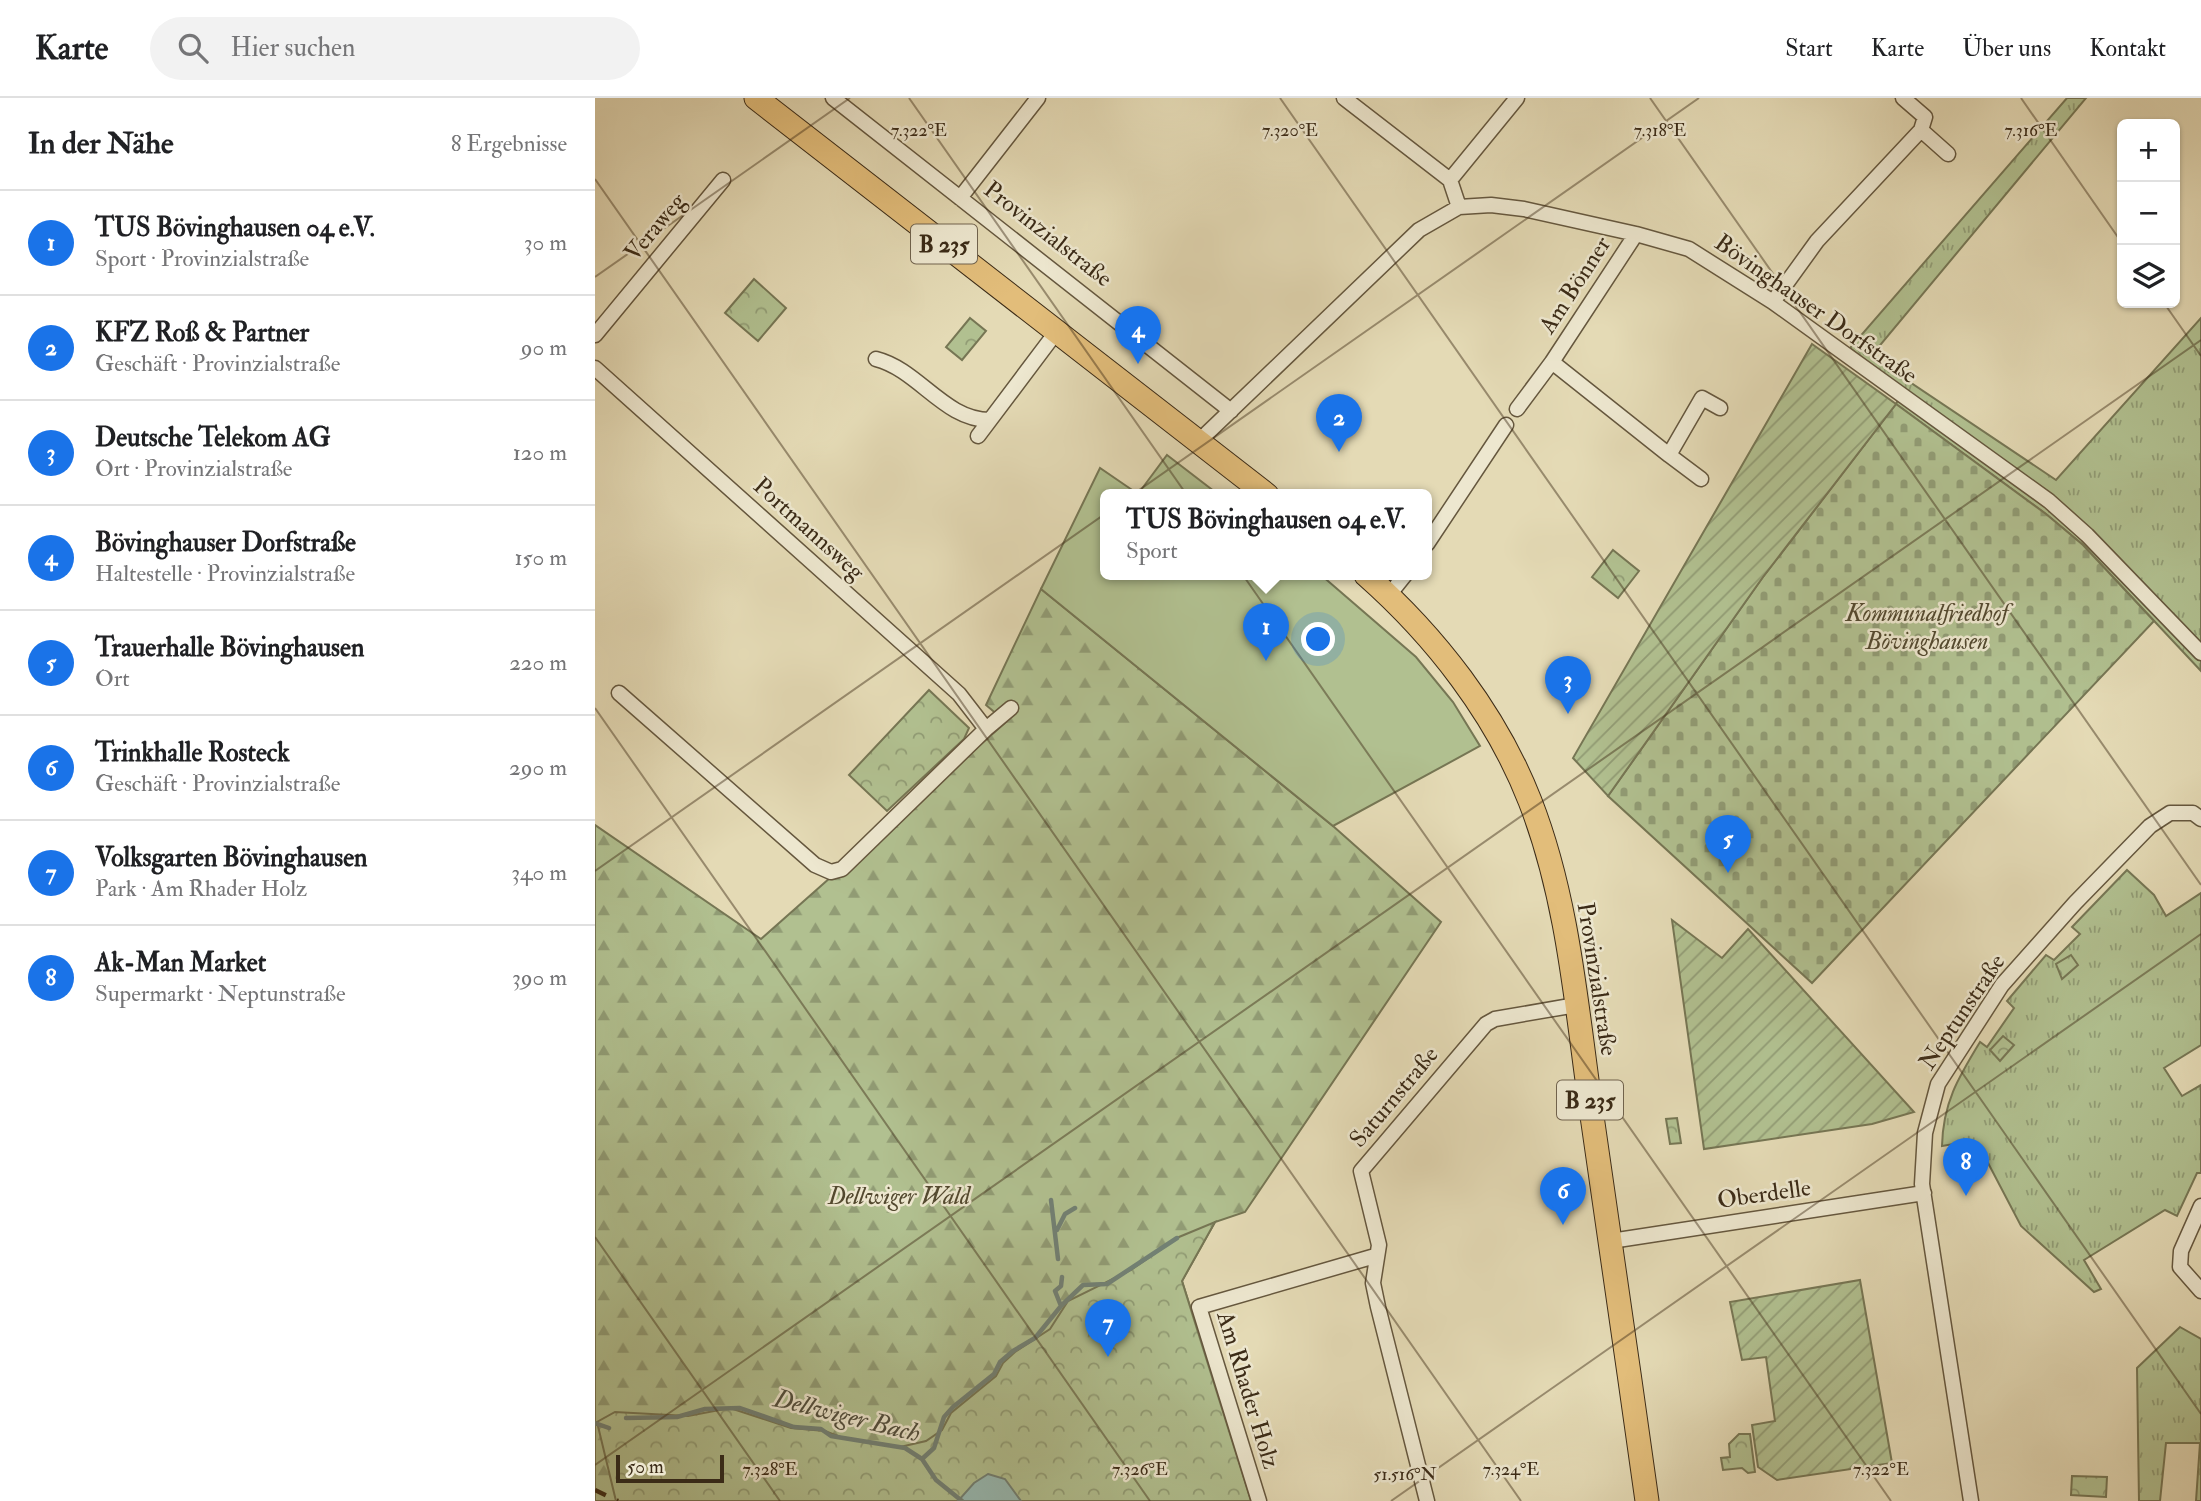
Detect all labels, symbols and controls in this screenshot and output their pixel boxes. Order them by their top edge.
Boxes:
search box [150,17,640,80]
text: Karte [35,28,108,69]
icon: search [174,29,212,67]
text: Hier suchen [230,32,355,64]
text: Start [1785,33,1833,64]
text: Karte [1871,33,1924,64]
text: Über uns [1962,33,2051,64]
text: Kontakt [2089,33,2166,64]
text: 7.322°E [891,119,947,142]
text: 7.320°E [1262,119,1318,142]
text: 7.318°E [1634,119,1686,142]
text: 7.316°E [2005,119,2058,142]
map controls [2117,119,2180,308]
button: + [2117,119,2180,182]
text: In der Nähe [28,125,173,162]
text: 8 Ergebnisse [451,129,567,158]
street label: Provinzialstraße [977,174,1119,294]
button: − [2117,182,2180,245]
street label: Veraweg [617,185,693,268]
text: TUS Bövinghausen 04 e.V. [95,212,375,244]
road number: B 235 [911,225,977,264]
street label: Bövinghauser Dorfstraße [1709,227,1923,391]
text: 1 [47,228,55,257]
text: 30 m [524,228,567,257]
street label: Am Bönner [1532,230,1618,340]
text: Sport · Provinzialstraße [95,244,309,273]
button: layers [2117,245,2180,308]
pin: 4 [1115,306,1161,364]
text: KFZ Roß & Partner [95,317,309,349]
text: 2 [45,333,57,362]
text: 90 m [521,333,567,362]
text: Geschäft · Provinzialstraße [95,349,340,378]
pin: 2 [1316,394,1362,452]
text: Deutsche Telekom AG [95,422,331,454]
text: 3 [47,438,55,467]
text: 120 m [513,438,567,467]
text: Ort · Provinzialstraße [95,454,292,483]
street label: Portmannsweg [747,471,872,588]
popup [1100,489,1432,580]
text: TUS Bövinghausen 04 e.V. [1126,504,1406,536]
text: Bövinghauser Dorfstraße [95,527,356,559]
text: Sport [1126,536,1178,565]
text: 4 [45,543,57,572]
text: 150 m [514,543,567,572]
text: Haltestelle · Provinzialstraße [95,559,355,588]
park label: Kommunalfriedhof Bövinghausen [1845,598,2014,657]
pin: 1 [1243,603,1289,661]
your location [1301,622,1335,656]
text: Trauerhalle Bövinghausen [95,632,364,664]
text: 5 [46,648,56,677]
text: 220 m [509,648,567,677]
pin: 3 [1545,656,1591,714]
text: Ort [95,664,130,693]
text: Trinkhalle Rosteck [95,737,290,769]
text: 6 [45,753,57,782]
text: 290 m [509,753,567,782]
text: Geschäft · Provinzialstraße [95,769,340,798]
pin: 5 [1705,815,1751,873]
text: Volksgarten Bövinghausen [95,842,367,874]
text: 7 [46,858,56,887]
text: 340 m [511,858,567,887]
text: Park · Am Rhader Holz [95,874,307,903]
street label: Provinzialstraße [1570,900,1624,1058]
text: Ak-Man Market [95,947,266,979]
street label: Neptunstraße [1912,948,2012,1076]
text: 8 [46,963,56,992]
text: 390 m [512,963,567,992]
text: Supermarkt · Neptunstraße [95,979,346,1008]
street label: Saturnstraße [1343,1040,1445,1154]
road number: B 235 [1557,1080,1623,1119]
pin: 8 [1943,1138,1989,1196]
pin: 6 [1540,1167,1586,1225]
street label: Oberdelle [1715,1172,1813,1216]
park label: Dellwiger Wald [827,1181,972,1212]
pin: 7 [1085,1299,1131,1357]
street label: Am Rhader Holz [1209,1307,1287,1473]
water label: Dellwiger Bach [769,1382,924,1450]
scale bar [616,1452,725,1484]
text: 50 m [627,1455,664,1479]
text: 7.328°E [742,1458,798,1481]
text: 7.326°E [1112,1458,1168,1481]
text: 7.324°E [1483,1458,1539,1481]
text: 7.322°E [1853,1458,1909,1481]
text: 51.516°N [1373,1463,1437,1486]

